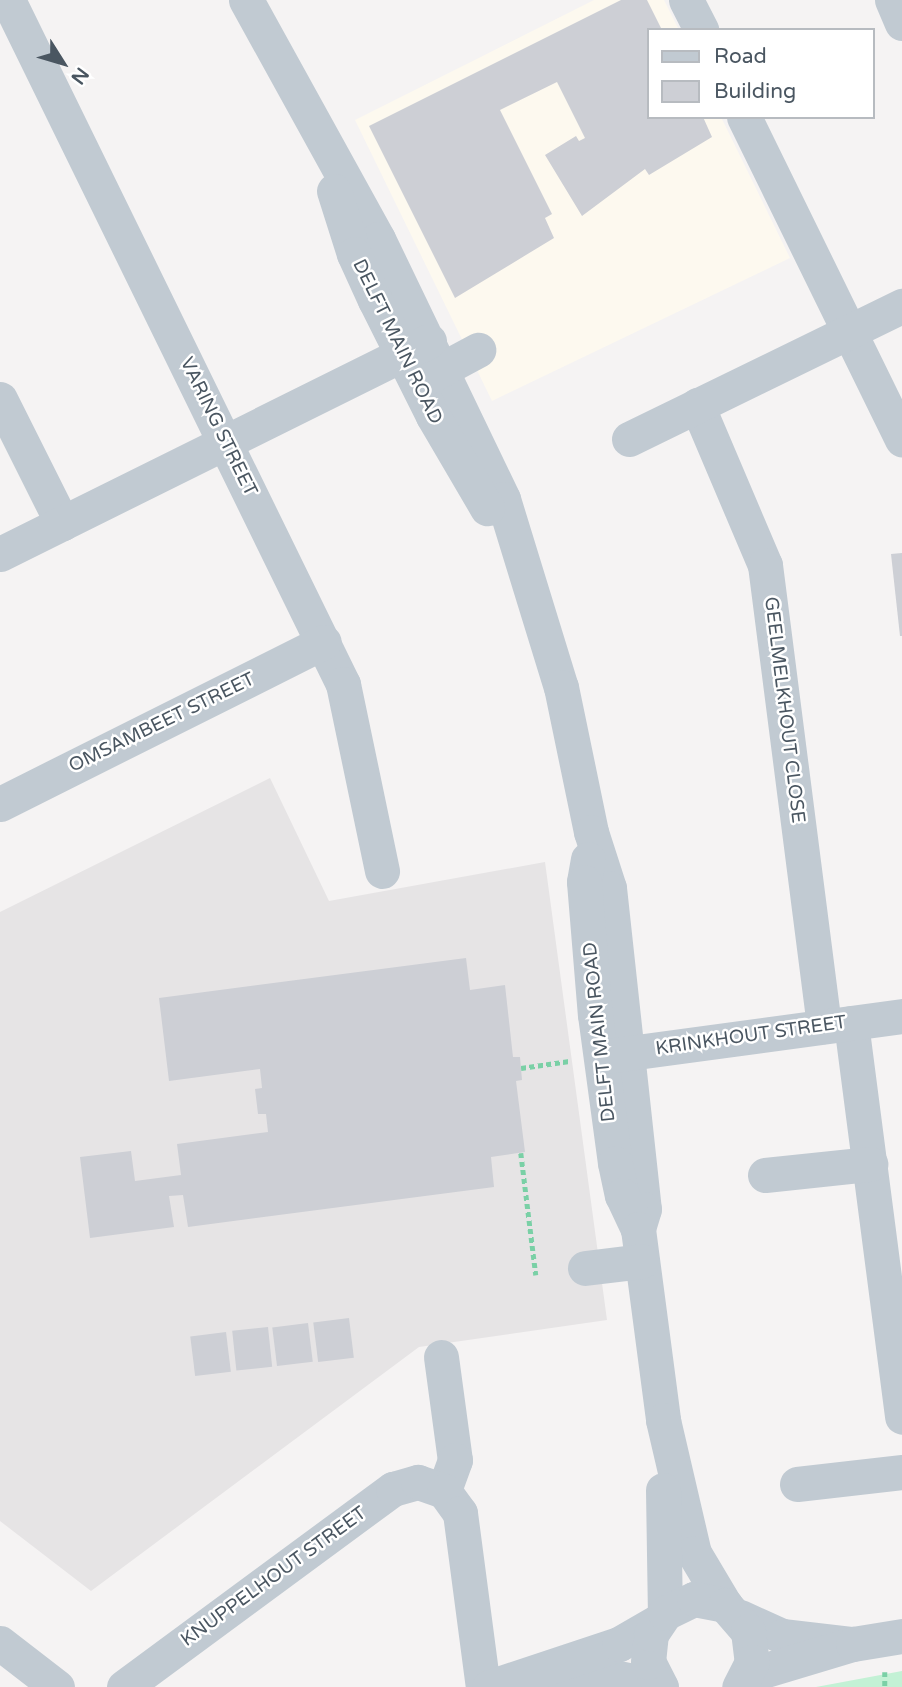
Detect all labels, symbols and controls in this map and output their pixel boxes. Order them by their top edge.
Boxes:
north arrow [28,28,98,98]
legend [646,28,874,119]
text: Road [714,44,767,69]
text: N [66,63,93,88]
text: Building [714,79,796,104]
street label: DELFT MAIN ROAD [347,256,447,428]
street label: VARING STREET [174,354,262,500]
street label: GEELMELKHOUT CLOSE [759,596,809,824]
street label: OMSAMBEET STREET [65,668,259,778]
street label: DELFT MAIN ROAD [579,941,621,1123]
street label: KRINKHOUT STREET [654,1011,848,1061]
street label: KNUPPELHOUT STREET [177,1502,371,1652]

